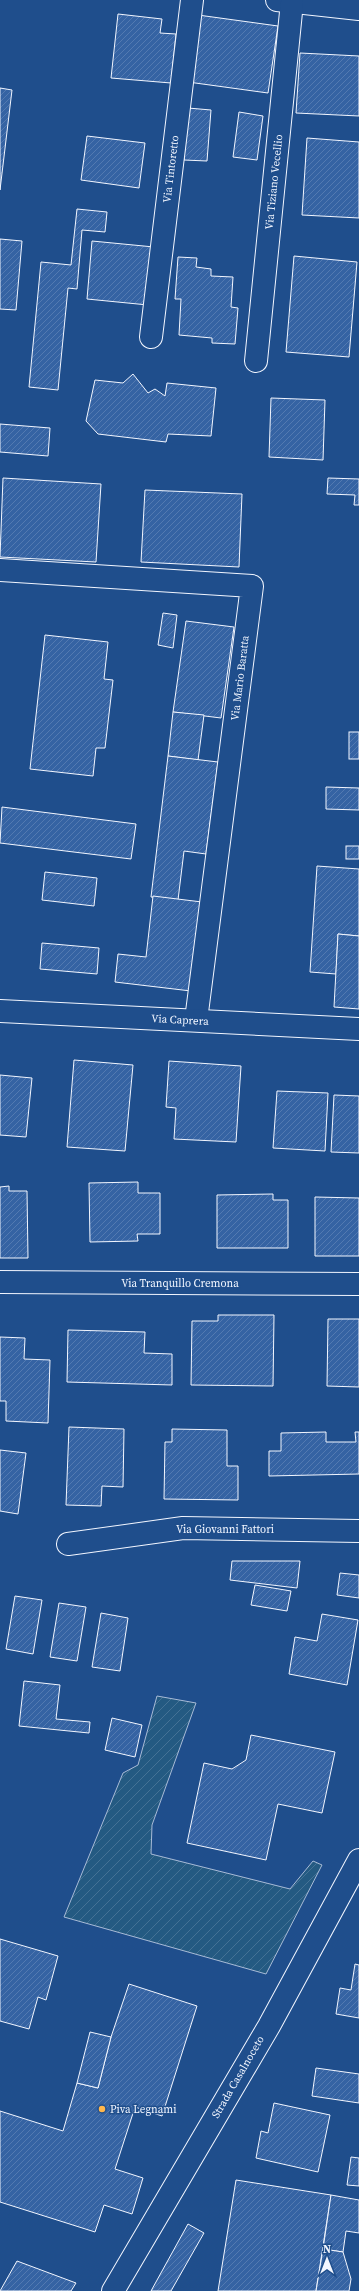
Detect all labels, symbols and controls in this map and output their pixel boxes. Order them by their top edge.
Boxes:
street label: Via Tiziano Vecellio [262,133,286,231]
street label: Via Tintoretto [159,134,183,204]
street label: Via Mario Baratta [227,634,253,721]
street label: Via Caprera [151,1011,210,1029]
street label: Via Tranquillo Cremona [121,1276,239,1291]
street label: Via Giovanni Fattori [176,1522,274,1537]
street label: Strada Casalnoceto [208,2033,268,2121]
place label: Piva Legnami [110,2102,177,2117]
marker: Piva Legnami [97,2104,107,2114]
north arrow [307,2239,347,2279]
text: N [323,2242,331,2257]

